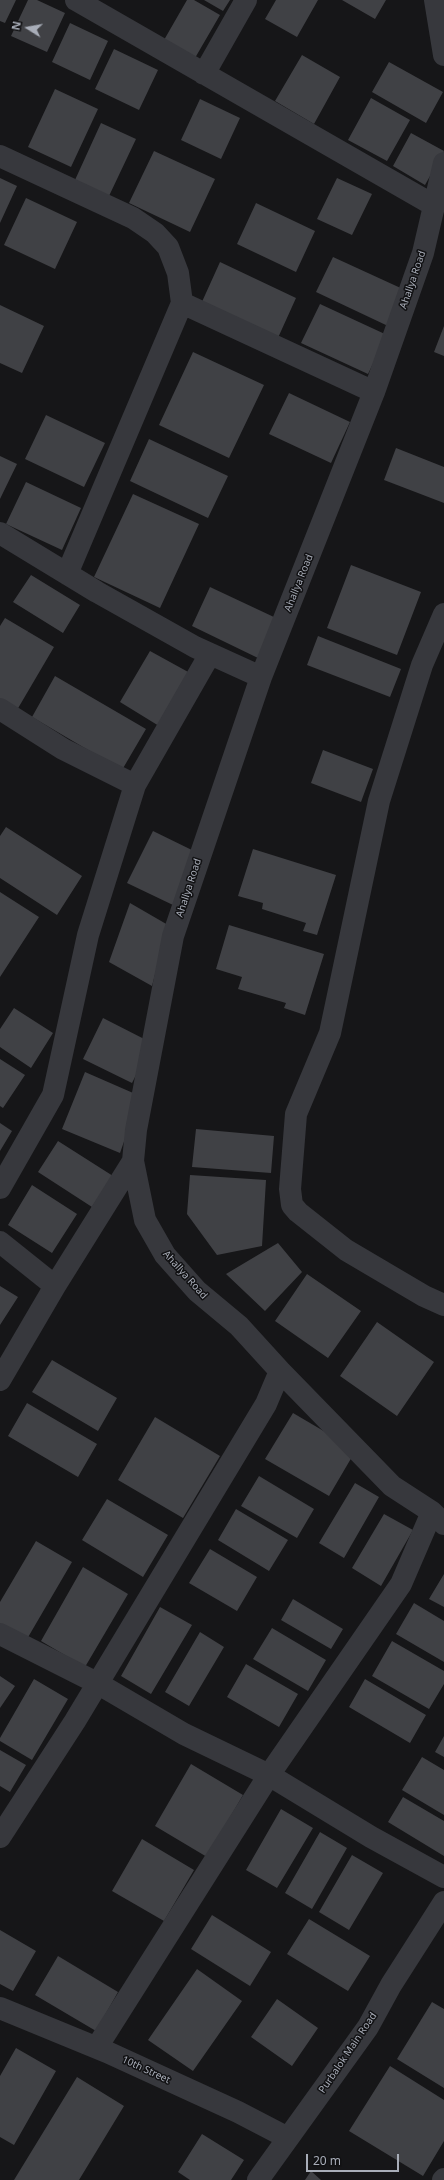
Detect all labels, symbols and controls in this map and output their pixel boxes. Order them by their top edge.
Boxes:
north arrow [8,8,48,48]
text: N [8,20,24,31]
street label: Ahallya Road [397,249,429,311]
street label: Ahallya Road [282,553,316,613]
street label: Ahallya Road [174,857,204,919]
street label: Ahallya Road [160,1248,210,1302]
street label: Purbalok Main Road [317,2010,379,2096]
street label: 10th Street [120,2054,172,2086]
scale bar [308,2146,401,2172]
text: 20 m [313,2152,341,2169]

